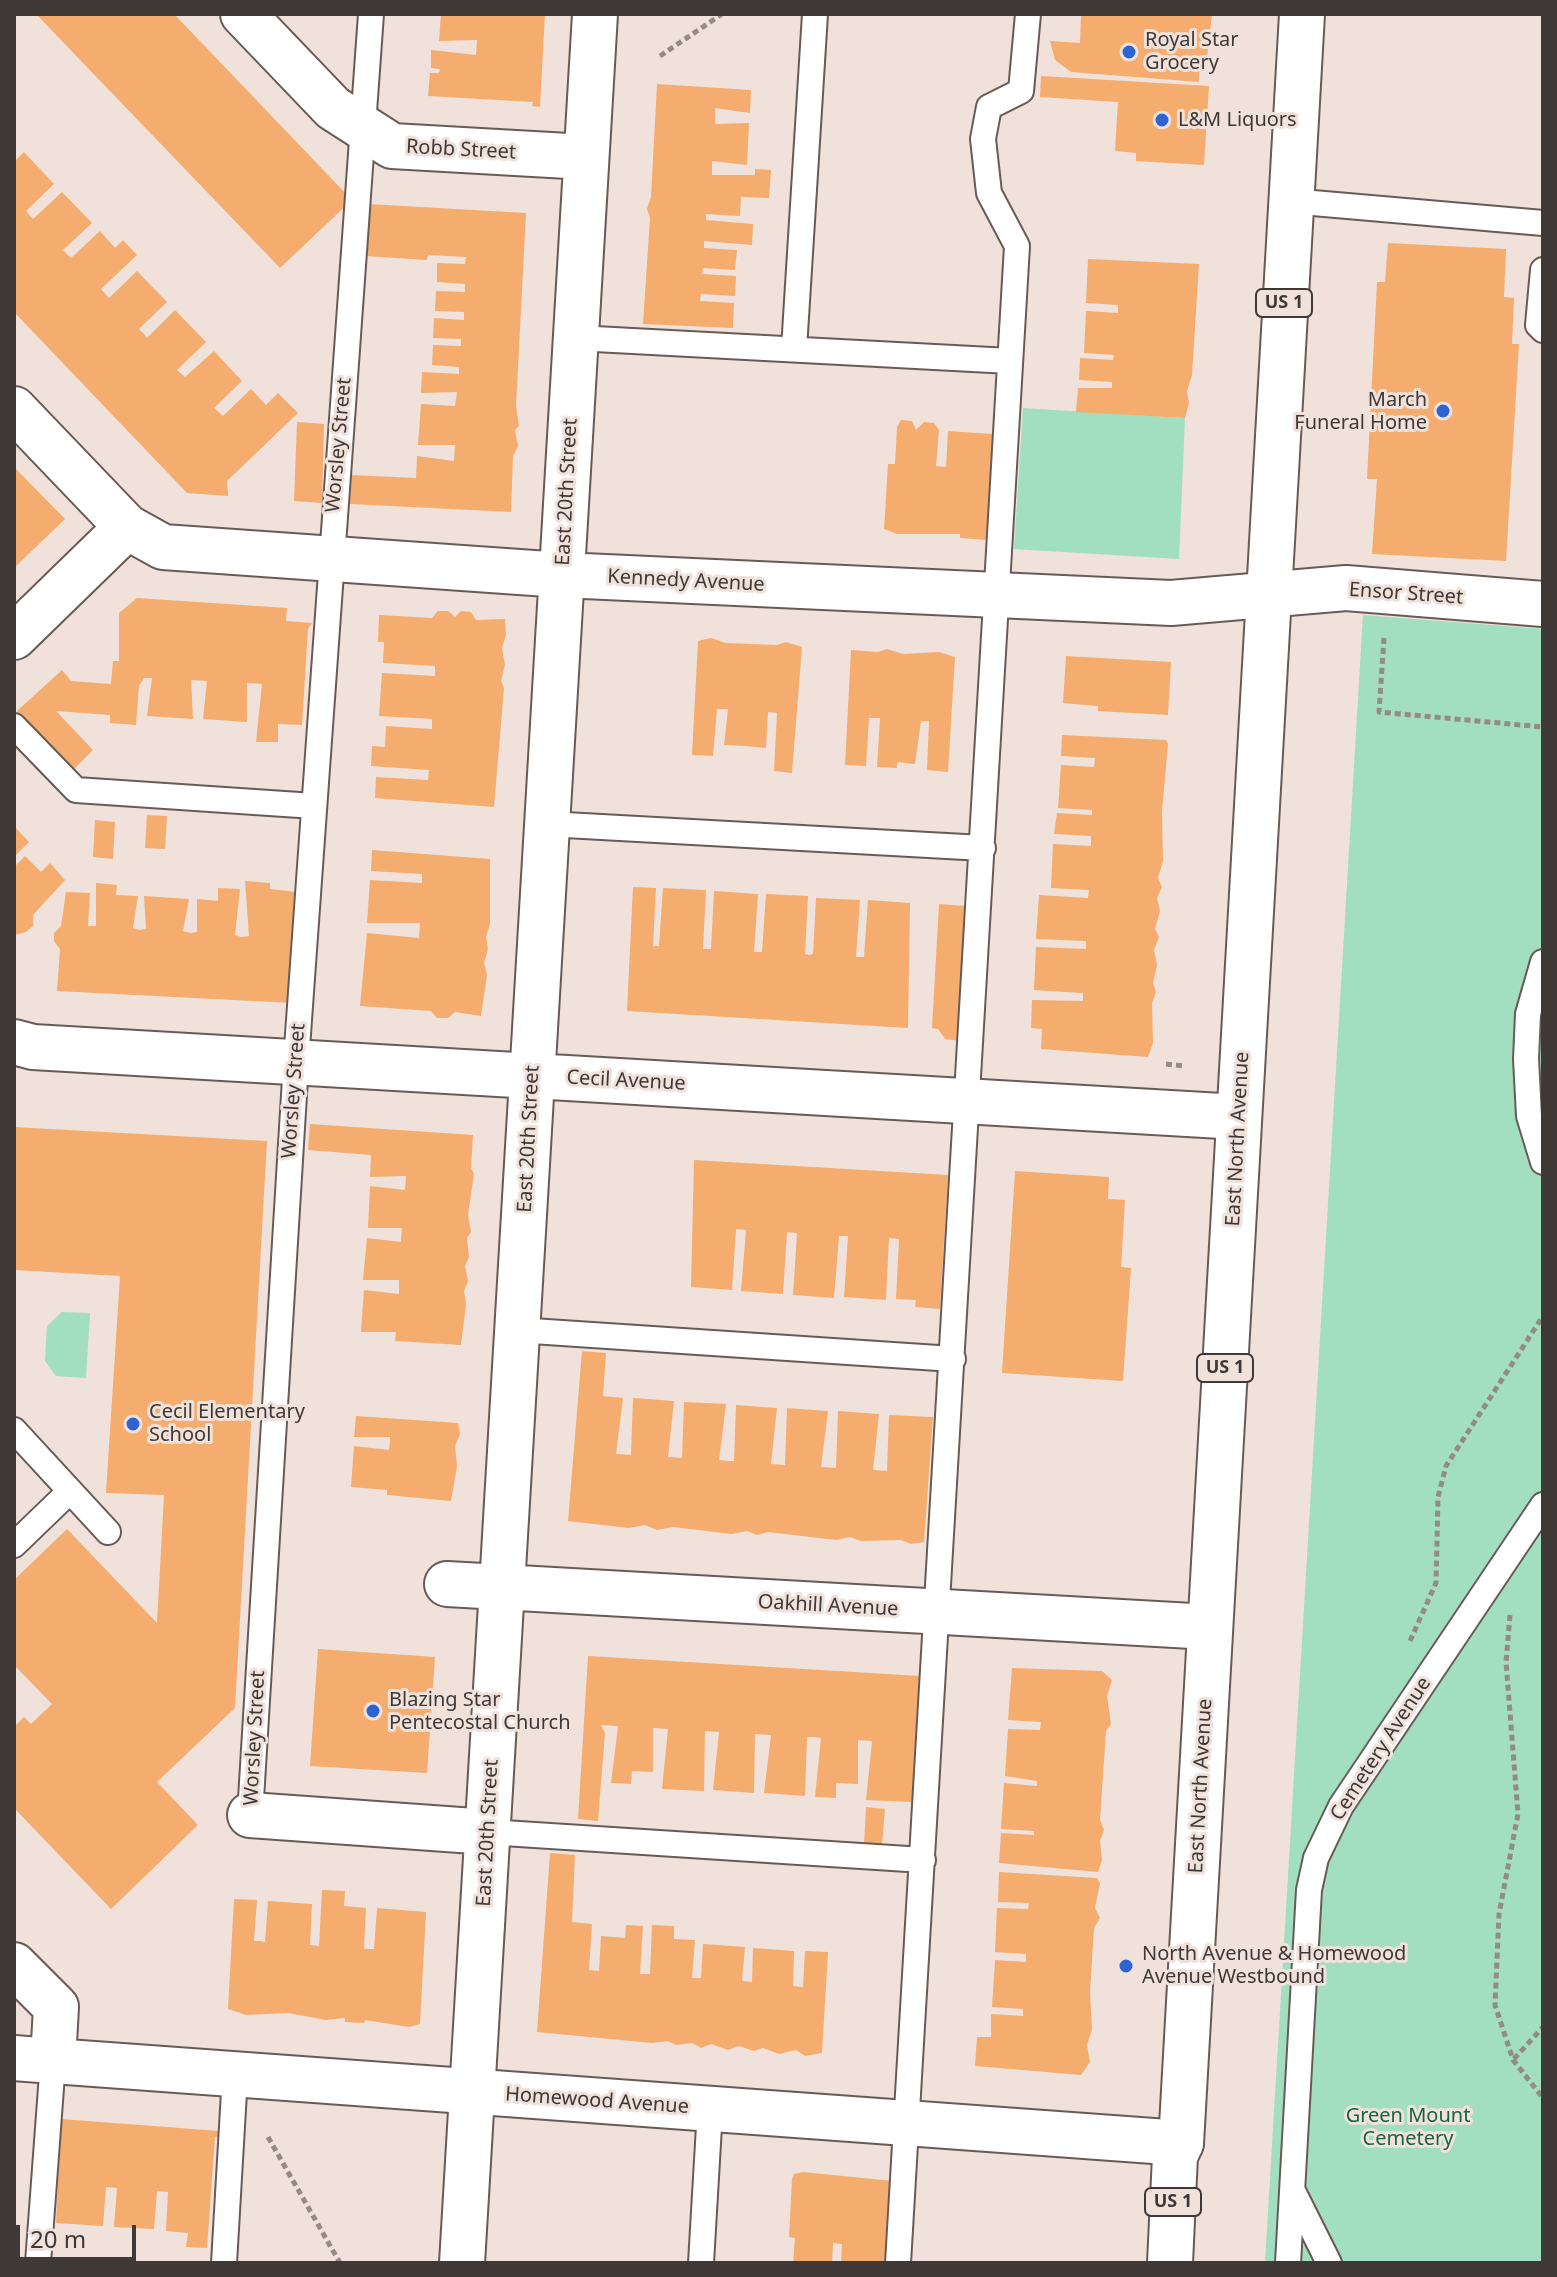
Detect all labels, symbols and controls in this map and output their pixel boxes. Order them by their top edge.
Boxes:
place label: Royal Star Grocery [1145,28,1239,75]
marker: Royal Star Grocery [1120,43,1138,61]
place label: L&M Liquors [1178,108,1297,132]
marker: L&M Liquors [1153,111,1171,129]
street label: Robb Street [405,135,517,165]
road number: US 1 [1256,289,1312,317]
street label: Worsley Street [321,377,357,513]
place label: March Funeral Home [1294,388,1427,435]
marker: March Funeral Home [1434,402,1452,420]
street label: East 20th Street [551,418,583,566]
street label: Kennedy Avenue [607,565,765,597]
street label: Ensor Street [1348,578,1464,610]
street label: Worsley Street [277,1023,311,1159]
street label: East North Avenue [1221,1051,1255,1227]
street label: East 20th Street [513,1065,545,1213]
street label: Cecil Avenue [566,1066,686,1096]
road number: US 1 [1197,1354,1253,1382]
place label: Cecil Elementary School [149,1400,305,1447]
marker: Cecil Elementary School [124,1415,142,1433]
street label: Oakhill Avenue [757,1590,899,1622]
street label: Worsley Street [239,1670,271,1806]
street label: Cemetery Avenue [1326,1673,1436,1825]
place label: Blazing Star Pentecostal Church [389,1688,570,1735]
street label: East North Avenue [1184,1698,1218,1874]
marker: Blazing Star Pentecostal Church [364,1702,382,1720]
street label: East 20th Street [472,1759,504,1907]
place label: North Avenue & Homewood Avenue Westbound [1142,1942,1406,1989]
marker: North Avenue & Homewood Avenue Westbound [1117,1957,1135,1975]
street label: Homewood Avenue [504,2083,690,2119]
park label: Green Mount Cemetery [1346,2104,1470,2151]
road number: US 1 [1145,2188,1201,2216]
scale bar [20,2209,140,2259]
text: 20 m [30,2222,86,2255]

